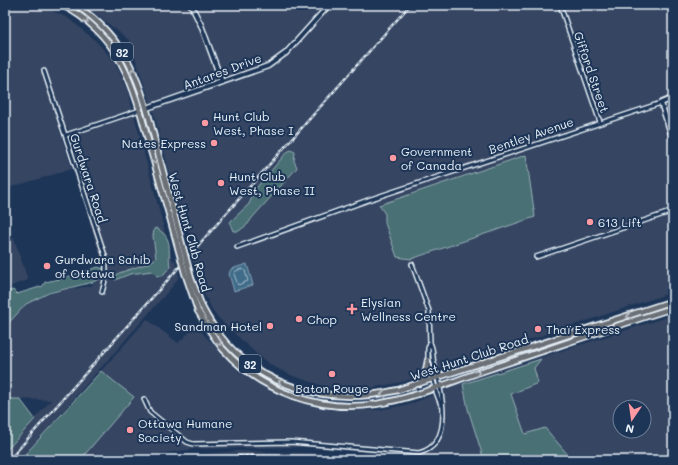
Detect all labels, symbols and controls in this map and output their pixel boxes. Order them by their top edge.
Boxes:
one-way arrow [82,16,89,23]
street label: Gifford Street [571,29,613,115]
road number: 32 [111,43,133,61]
street label: Antares Drive [180,49,264,93]
one-way arrow [130,68,138,76]
place label: Hunt Club West, Phase I [213,108,293,138]
street label: Bentley Avenue [486,113,576,157]
marker: Hunt Club West, Phase I [200,118,210,128]
street label: Gurdwara Road [67,131,111,225]
place label: Nates Express [122,135,206,151]
marker: Nates Express [209,138,219,148]
place label: Government of Canada [401,143,472,173]
marker: Government of Canada [388,153,398,163]
one-way arrow [149,157,158,164]
place label: Hunt Club West, Phase II [229,168,315,198]
street label: West Hunt Club Road [165,171,215,294]
marker: Hunt Club West, Phase II [216,178,226,188]
place label: 613 Lift [598,214,641,230]
marker: 613 Lift [585,217,595,227]
place label: Gurdwara Sahib of Ottawa [55,251,151,281]
marker: Gurdwara Sahib of Ottawa [42,261,52,271]
place label: Elysian Wellness Centre [361,294,456,324]
marker: Elysian Wellness Centre [346,303,358,315]
place label: Chop [307,311,337,327]
one-way arrow [625,311,632,320]
marker: Chop [294,314,304,324]
place label: Sandman Hotel [175,318,262,334]
marker: Sandman Hotel [265,321,275,331]
place label: Thaï Express [546,321,620,337]
marker: Thaï Express [533,324,543,334]
street label: West Hunt Club Road [408,330,530,384]
one-way arrow [215,339,222,346]
road number: 32 [239,355,261,373]
marker: Baton Rouge [327,369,337,379]
one-way arrow [474,369,481,378]
one-way arrow [278,379,285,387]
place label: Baton Rouge [295,380,369,396]
one-way arrow [380,389,386,397]
north arrow [612,399,652,439]
place label: Ottawa Humane Society [138,415,232,445]
text: N [624,421,635,437]
marker: Ottawa Humane Society [125,425,135,435]

